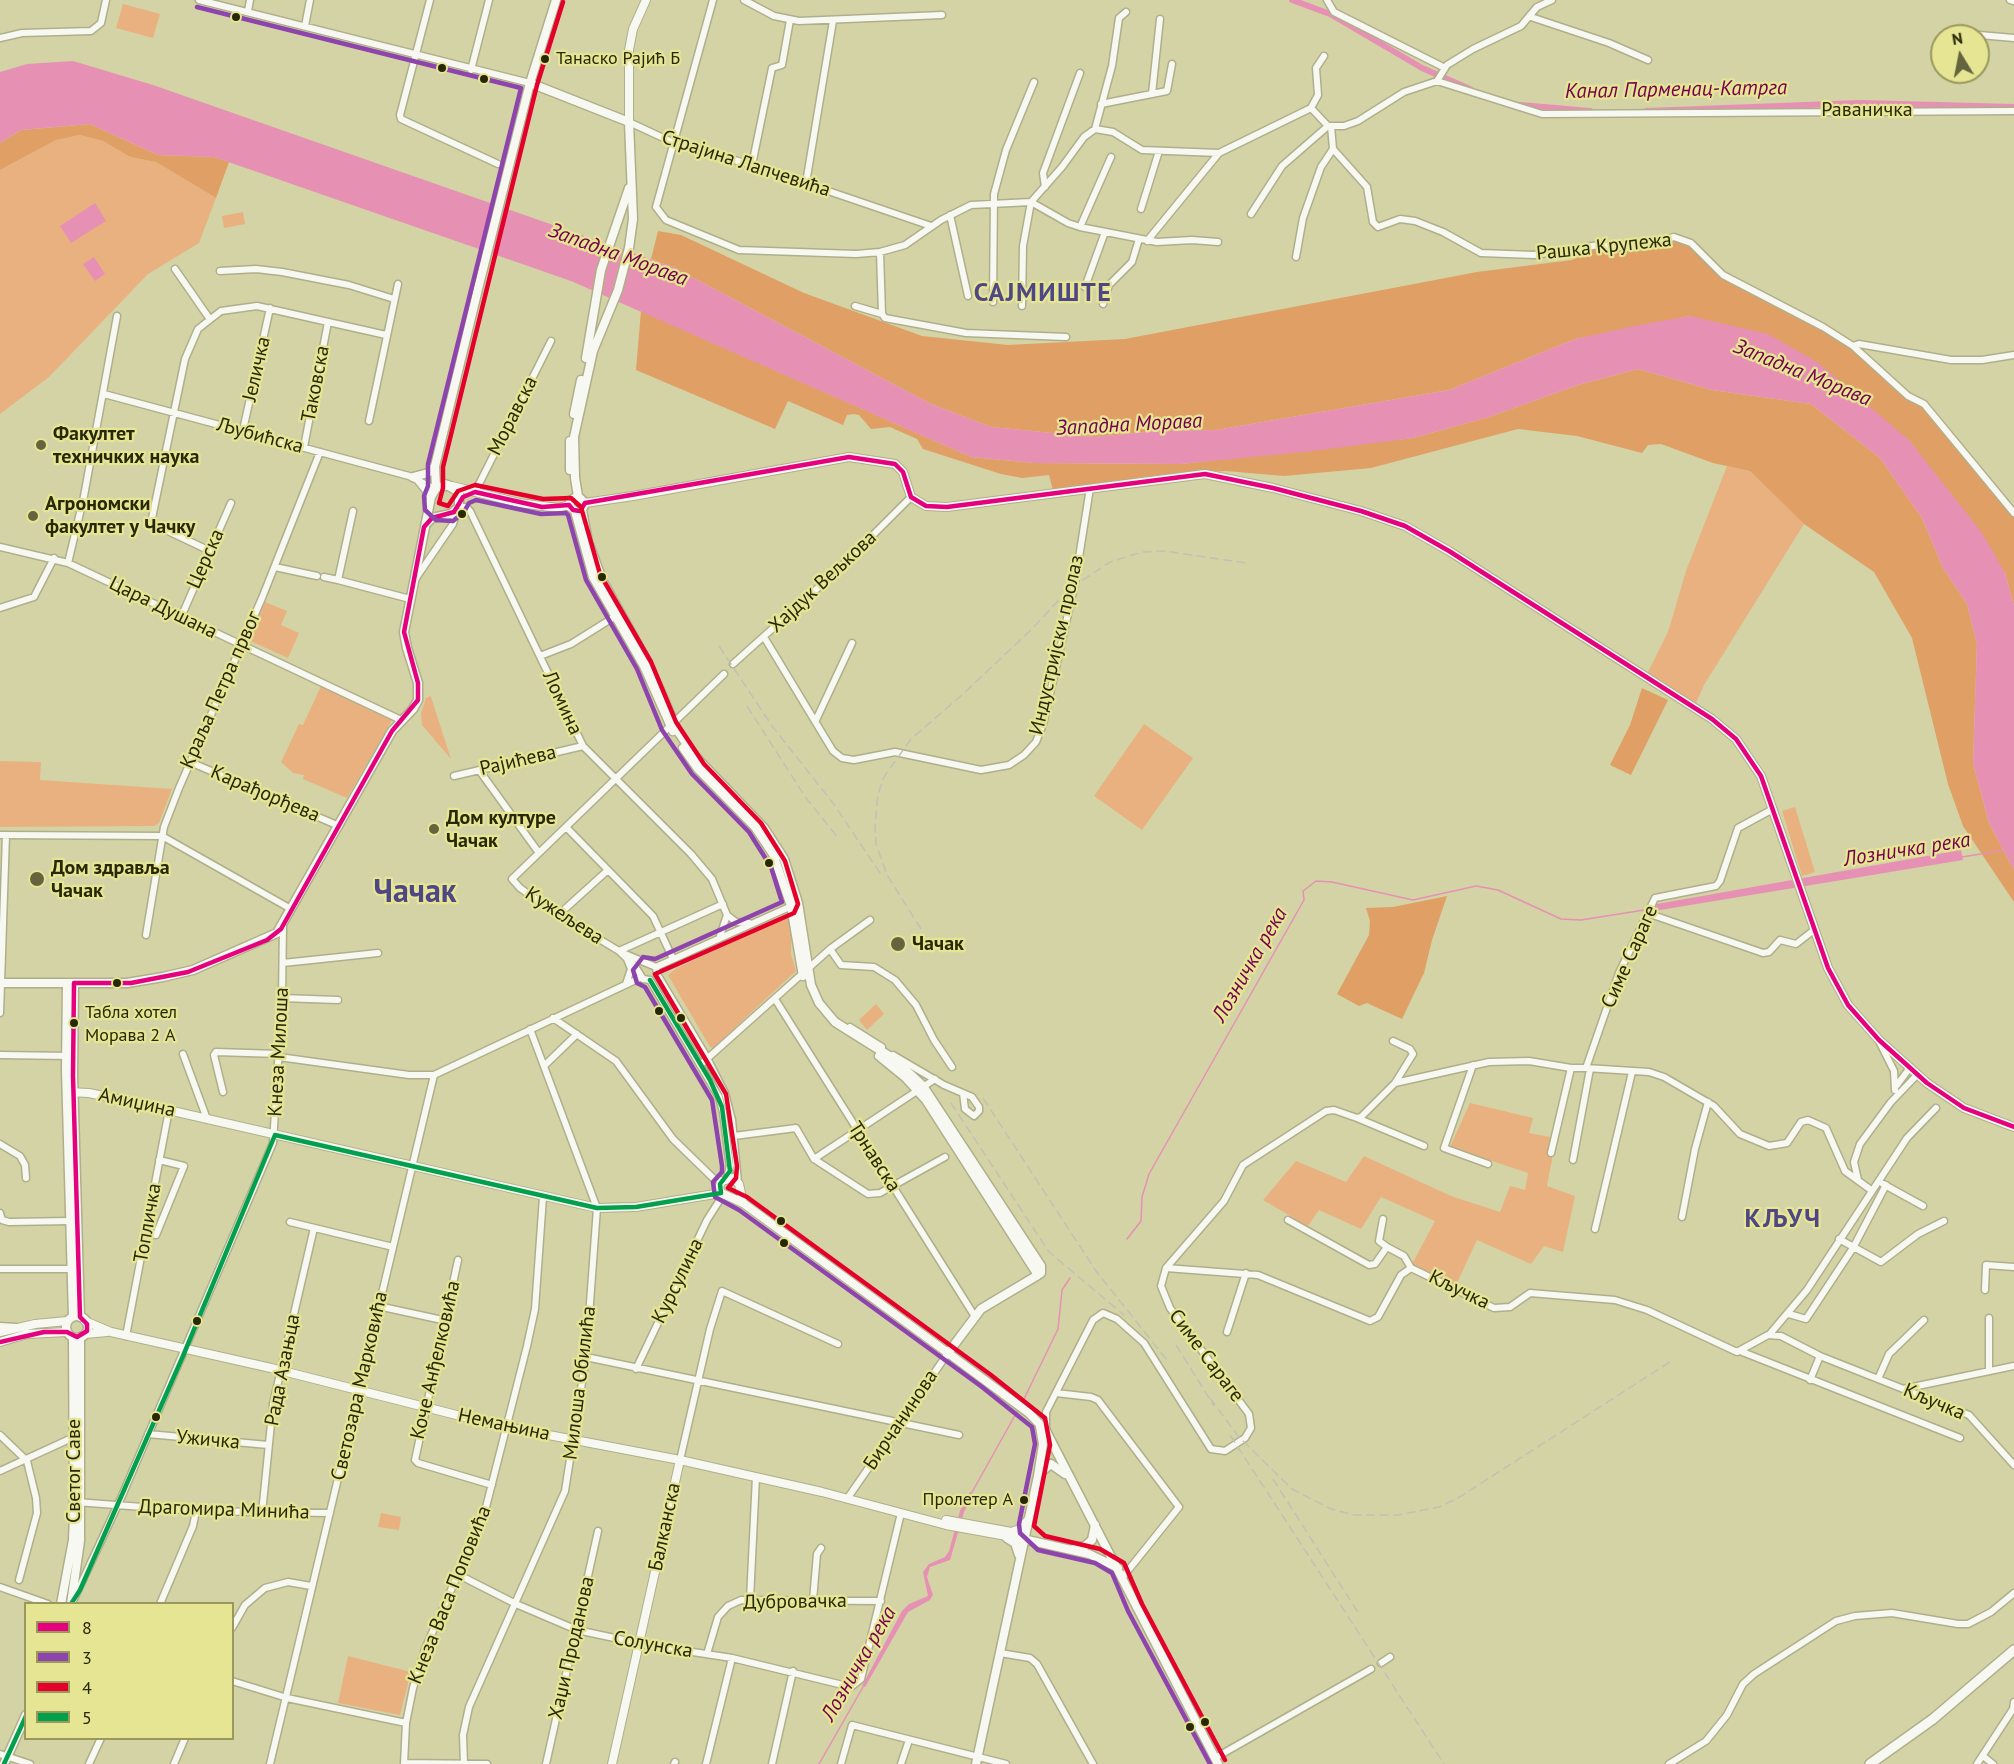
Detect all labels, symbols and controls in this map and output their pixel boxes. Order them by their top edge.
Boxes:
unlabelled marker [230,11,242,23]
north arrow [1930,24,1990,84]
text: N [1950,27,1964,49]
place label: Танаско Рајић Б [556,48,680,70]
marker: Танаско Рајић Б [539,53,551,65]
unlabelled marker [436,62,448,74]
unlabelled marker [478,73,490,85]
water label: Канал Парменац-Катрга [1565,75,1787,105]
street label: Раваничка [1821,98,1913,122]
street label: Страјина Лапчевића [659,125,833,203]
water label: Западна Морава [545,218,691,292]
street label: Рашка Крупежа [1535,228,1673,266]
district label: САЈМИШТЕ [974,278,1112,310]
street label: Јеличка [238,334,276,404]
water label: Западна Морава [1729,334,1875,412]
street label: Таковска [297,344,335,424]
street label: Моравска [483,372,543,460]
water label: Западна Морава [1055,409,1203,441]
street label: Љубићска [214,413,306,459]
place label: Факултет техничких наука [53,422,200,469]
marker: Факултет техничких наука [34,438,48,452]
place label: Агрономски факултет у Чачку [45,492,195,539]
unlabelled marker [456,508,468,520]
marker: Агрономски факултет у Чачку [26,509,40,523]
street label: Церска [182,525,230,593]
street label: Хајдук Вељкова [764,526,882,638]
street label: Индустријски пролаз [1025,553,1089,737]
unlabelled marker [596,571,608,583]
street label: Цара Душана [105,572,221,644]
street label: Краља Петра првог [175,608,267,772]
street label: Ломина [537,667,587,739]
street label: Рајићева [477,741,559,781]
street label: Карађорђева [207,760,323,828]
place label: Дом културе Чачак [446,806,556,853]
marker: Дом културе Чачак [427,822,441,836]
water label: Лозничка река [1842,828,1972,872]
place label: Дом здравља Чачак [51,856,170,903]
unlabelled marker [763,857,775,869]
marker: Дом здравља Чачак [28,870,46,888]
district label: Чачак [374,874,456,912]
street label: Кужељева [520,882,608,950]
street label: Симе Сараге [1597,902,1663,1012]
water label: Лозничка река [1207,903,1293,1027]
place label: Чачак [912,932,964,956]
marker: Чачак [889,935,907,953]
unlabelled marker [111,977,123,989]
street label: Кнеза Милоша [264,987,294,1117]
place label: Табла хотел Морава 2 А [85,1002,177,1044]
unlabelled marker [653,1005,665,1017]
unlabelled marker [675,1012,687,1024]
marker: Табла хотел Морава 2 А [68,1017,80,1029]
street label: Амиџина [96,1083,178,1123]
street label: Трнавска [842,1117,906,1197]
street label: Топличка [129,1181,167,1265]
district label: КЉУЧ [1745,1204,1821,1236]
unlabelled marker [775,1215,787,1227]
street label: Курсулина [647,1234,709,1328]
unlabelled marker [778,1237,790,1249]
street label: Кључка [1425,1265,1493,1315]
street label: Коче Анђелковића [406,1278,466,1442]
street label: Светозара Марковића [327,1289,393,1483]
street label: Милоша Обилића [559,1305,601,1461]
street label: Симе Сараге [1163,1305,1249,1407]
street label: Рада Азањца [260,1312,306,1428]
unlabelled marker [191,1315,203,1327]
street label: Бирчанинова [859,1365,943,1475]
street label: Кључка [1900,1378,1968,1426]
street label: Немањина [456,1404,552,1446]
unlabelled marker [150,1411,162,1423]
street label: Светог Саве [62,1419,86,1523]
street label: Ужичка [175,1425,241,1455]
street label: Балканска [644,1481,686,1573]
place label: Пролетер А [923,1489,1013,1511]
marker: Пролетер А [1018,1494,1030,1506]
street label: Драгомира Минића [138,1495,310,1525]
street label: Кнеза Васа Поповића [403,1502,497,1688]
street label: Хаџи Проданова [544,1574,600,1722]
street label: Дубровачка [743,1589,847,1615]
legend [24,1602,234,1740]
water label: Лозничка река [816,1602,902,1726]
text: 8 [82,1616,92,1639]
street label: Солунска [612,1626,694,1664]
text: 3 [82,1646,92,1669]
text: 4 [82,1676,92,1699]
text: 5 [82,1706,92,1729]
unlabelled marker [1199,1716,1211,1728]
unlabelled marker [1184,1721,1196,1733]

